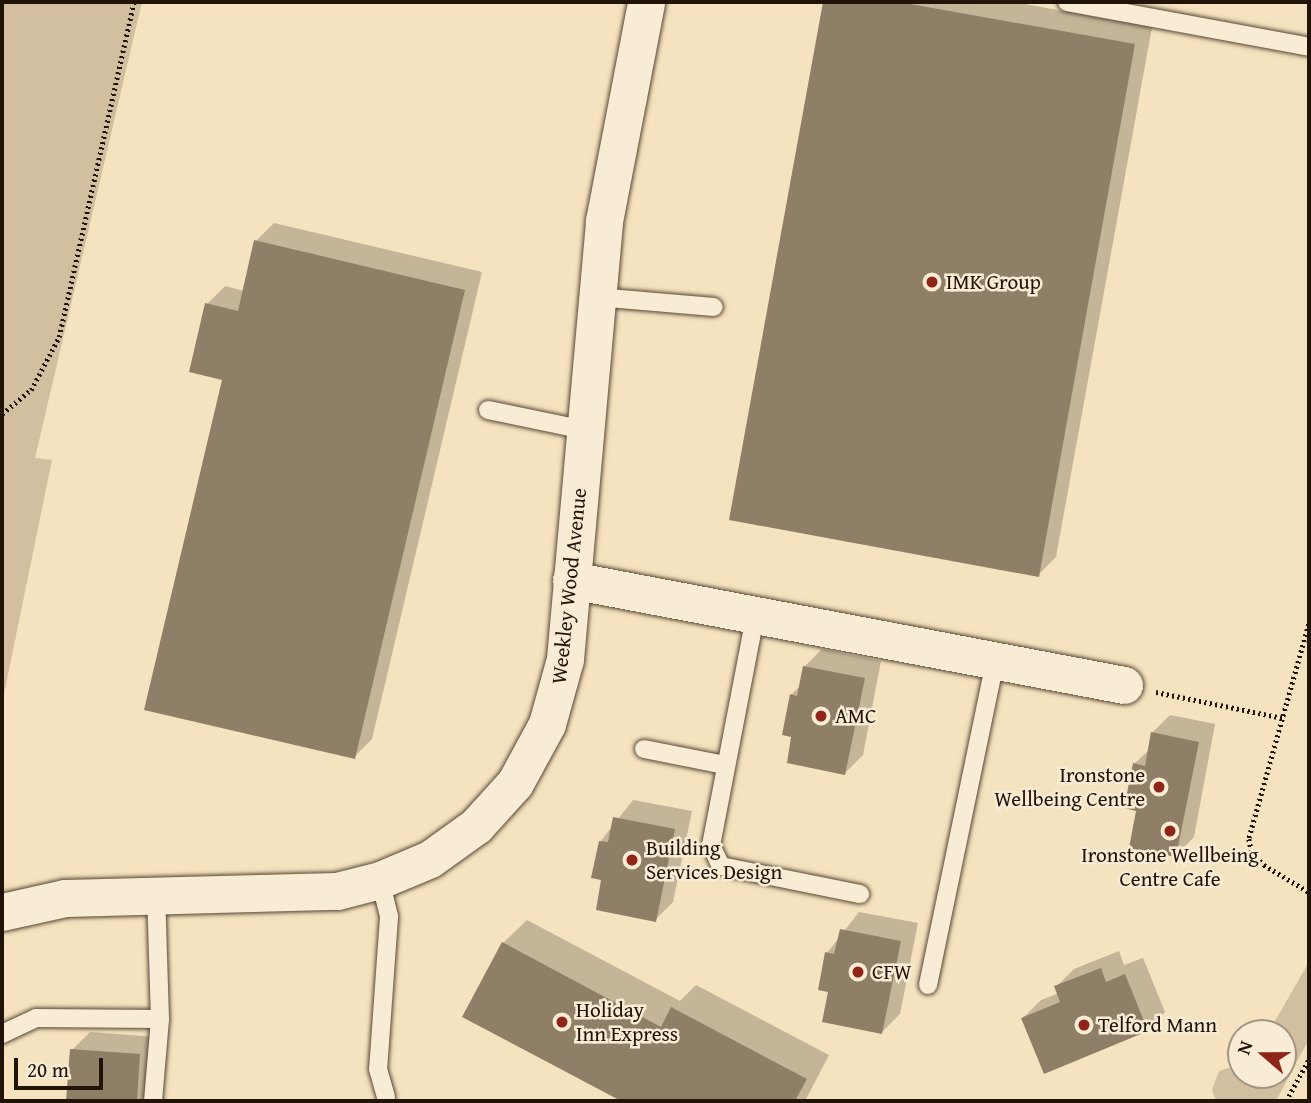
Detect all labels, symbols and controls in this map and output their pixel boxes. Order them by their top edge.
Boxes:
place label: IMK Group [946,269,1041,295]
marker: IMK Group [924,274,940,290]
street label: Weekley Wood Avenue [546,487,592,685]
place label: AMC [835,703,876,729]
marker: AMC [813,708,829,724]
place label: Ironstone Wellbeing Centre [994,762,1145,812]
marker: Ironstone Wellbeing Centre [1151,779,1167,795]
marker: Ironstone Wellbeing Centre Cafe [1162,823,1178,839]
place label: Building Services Design [646,835,782,885]
place label: Ironstone Wellbeing Centre Cafe [1081,842,1259,892]
marker: Building Services Design [624,852,640,868]
place label: CFW [872,959,912,985]
marker: CFW [850,964,866,980]
place label: Holiday Inn Express [576,997,678,1047]
place label: Telford Mann [1098,1012,1217,1038]
marker: Holiday Inn Express [554,1014,570,1030]
marker: Telford Mann [1076,1017,1092,1033]
north arrow [1227,1019,1297,1089]
text: N [1229,1037,1259,1058]
scale bar [18,1044,107,1088]
text: 20 m [27,1054,69,1085]

